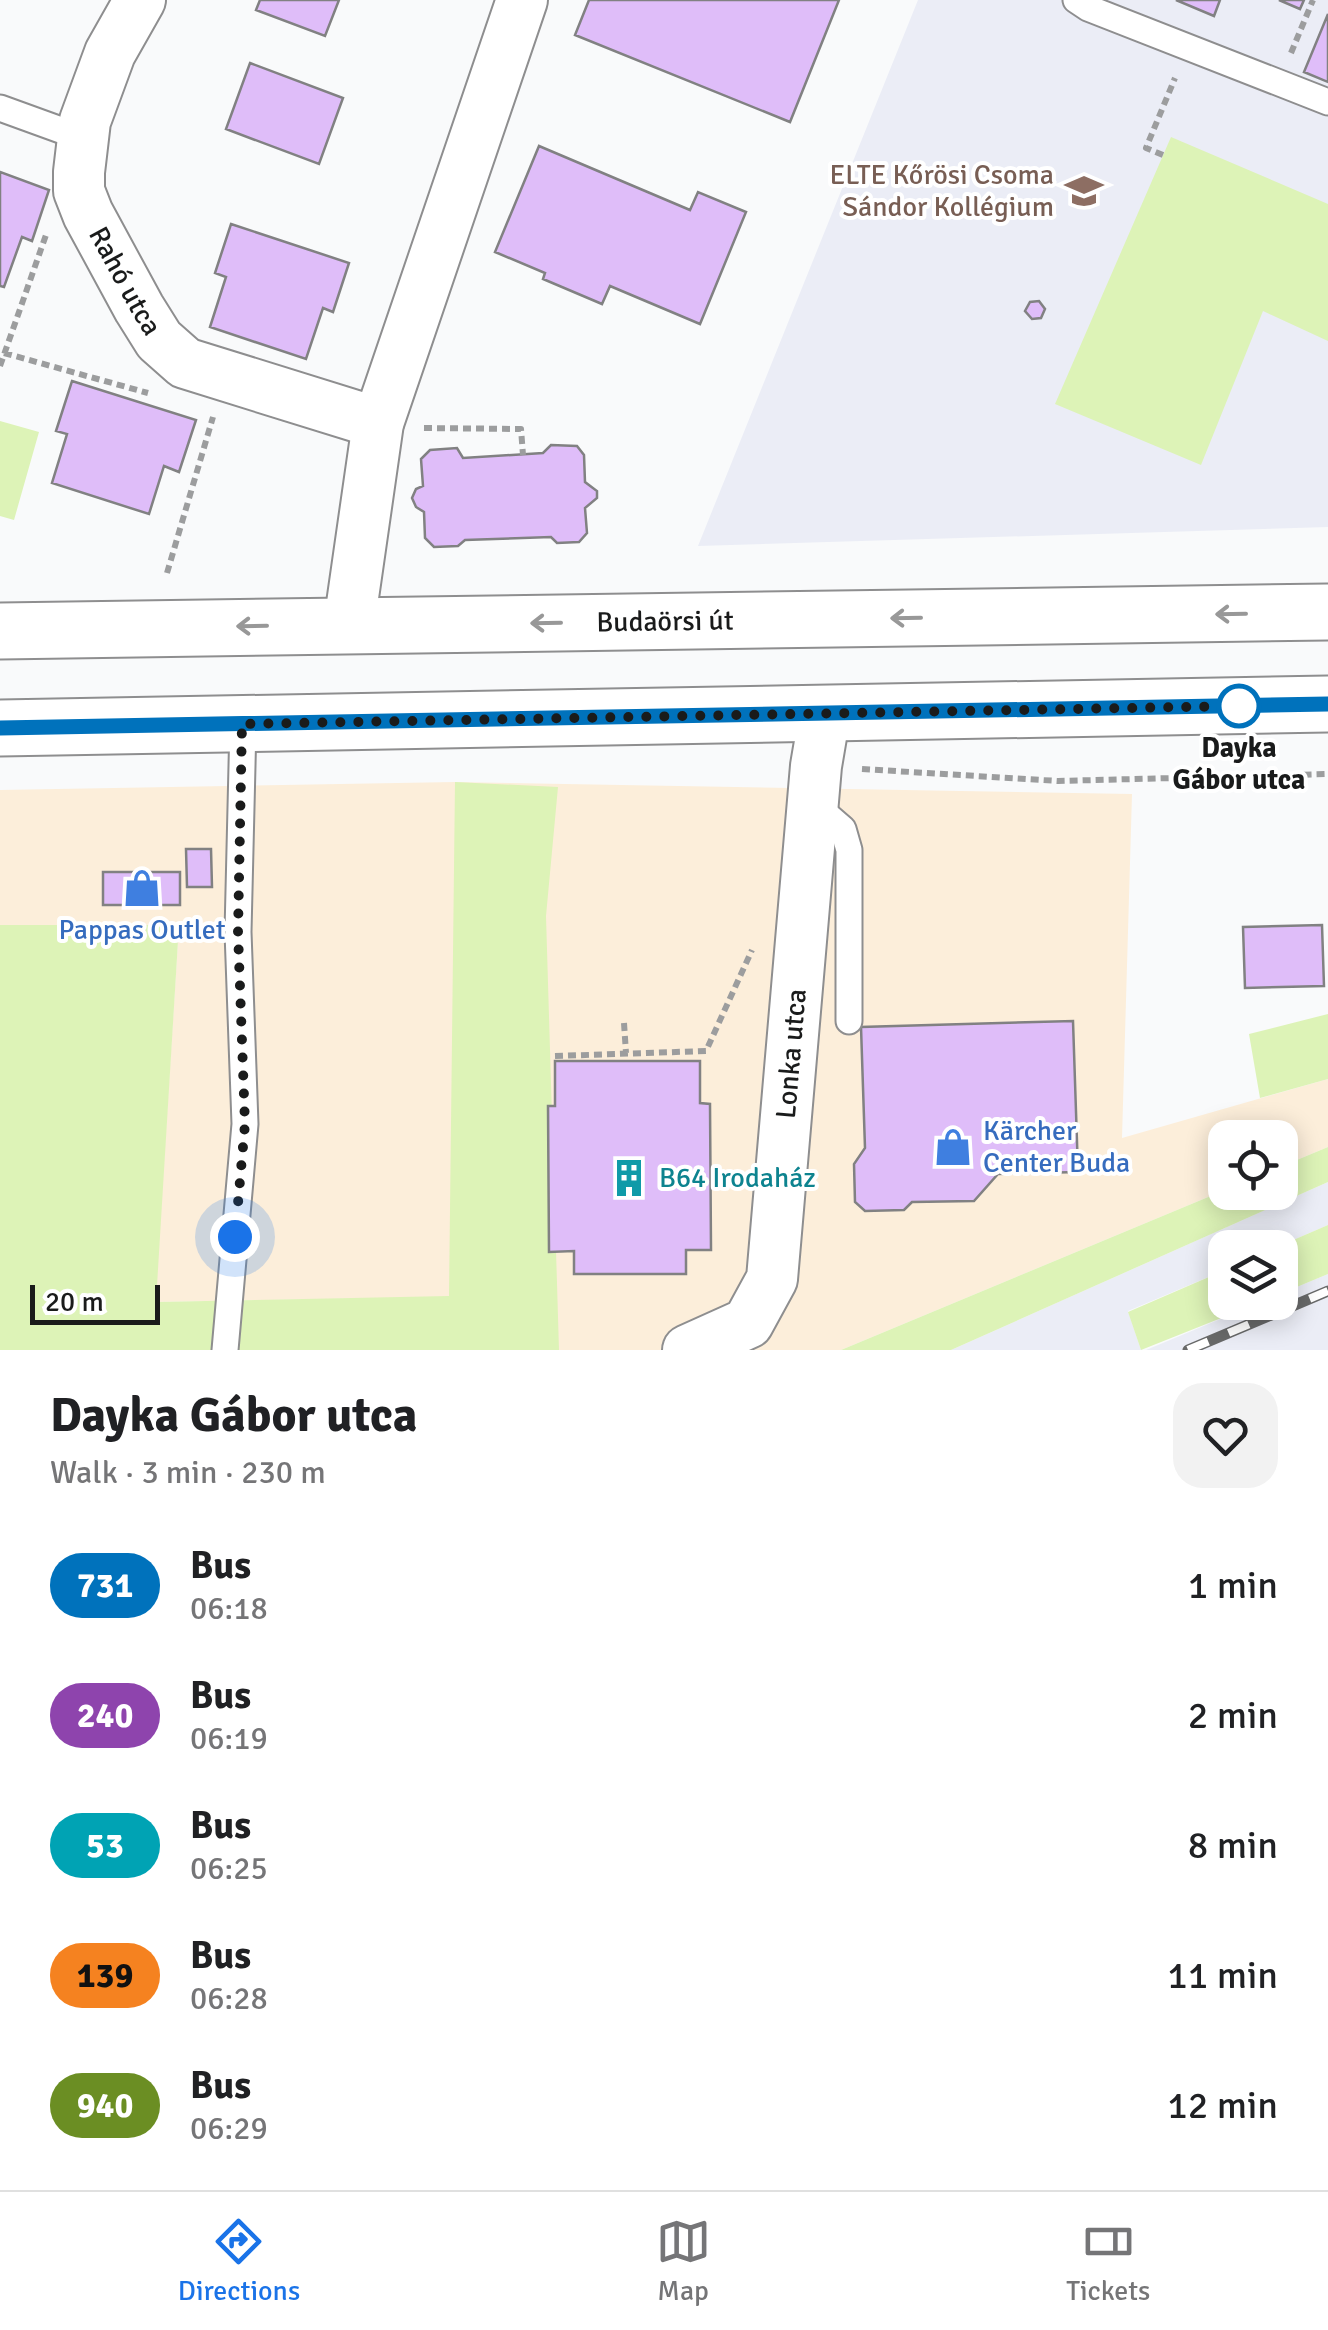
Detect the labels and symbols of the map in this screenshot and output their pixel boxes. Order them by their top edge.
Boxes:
place label: ELTE Kőrösi Csoma Sándor Kollégium [829,158,1054,224]
school or university icon: ELTE Kőrösi Csoma Sándor Kollégium [1063,170,1105,212]
street label: Rahó utca [81,221,169,342]
street label: Budaörsi út [596,604,734,639]
one-way arrow [1215,604,1248,624]
one-way arrow [890,608,922,628]
one-way arrow [530,614,562,632]
one-way arrow [236,617,268,636]
marker: Dayka Gábor utca [1218,685,1260,727]
place label: Dayka Gábor utca [1173,731,1305,797]
shop icon: Pappas Outlet [121,867,163,909]
place label: Pappas Outlet [58,913,226,947]
street label: Lonka utca [769,987,814,1120]
place label: Kärcher Center Buda [983,1114,1130,1180]
shop icon: Kärcher Center Buda [932,1126,974,1168]
building icon: B64 Irodaház [608,1157,650,1199]
place label: B64 Irodaház [659,1161,816,1195]
your location [210,1212,260,1262]
scale bar [30,1280,160,1324]

